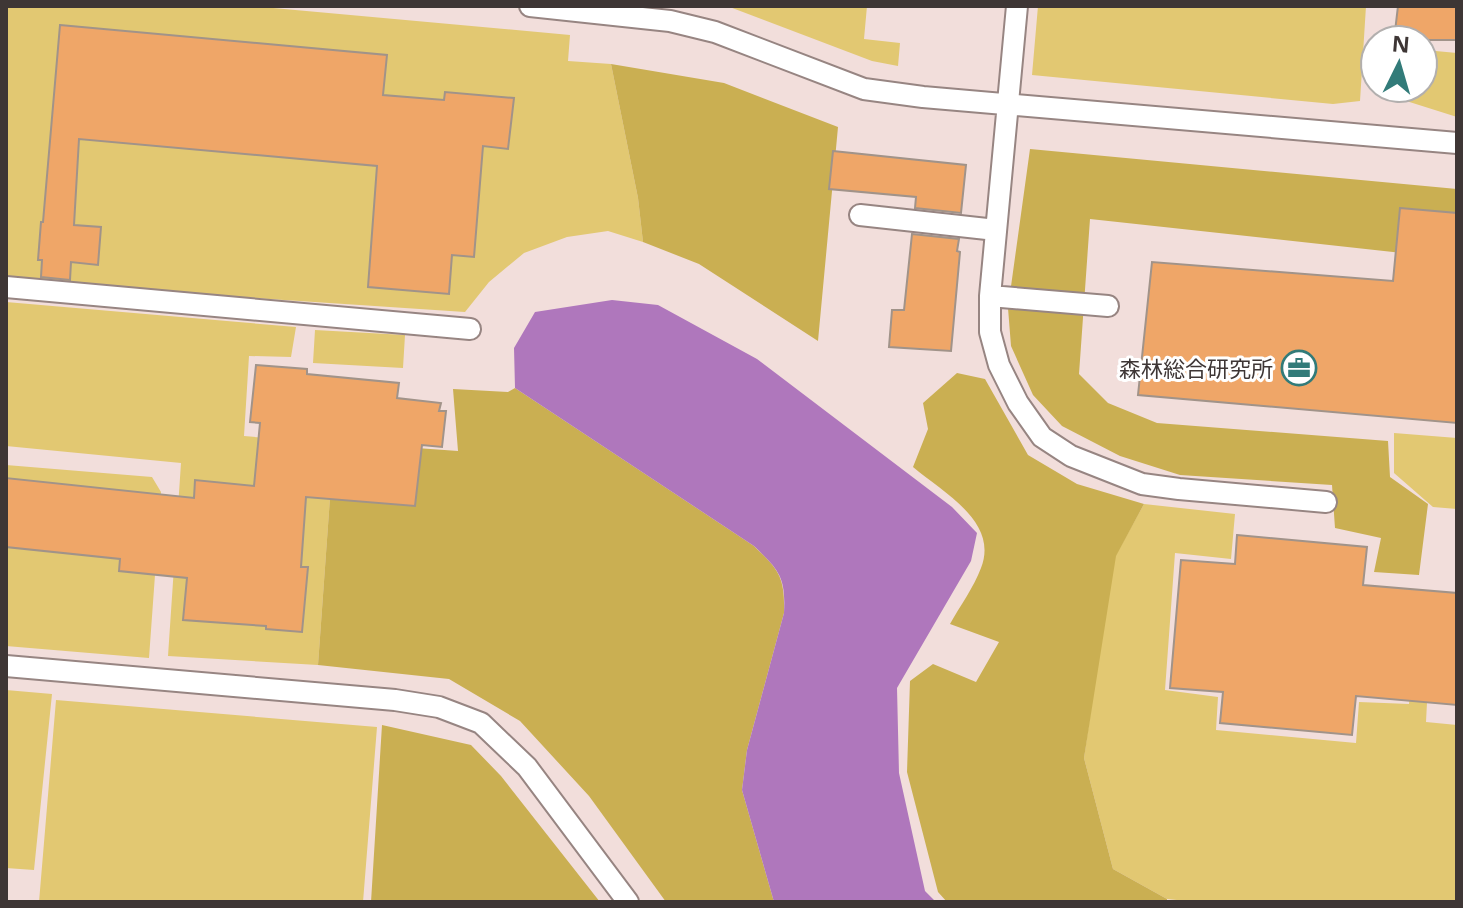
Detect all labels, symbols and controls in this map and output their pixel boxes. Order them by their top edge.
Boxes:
north arrow [1359,24,1439,104]
text: N [1391,27,1411,59]
office icon: 森林総合研究所 [1280,349,1318,387]
place label: 森林総合研究所 [1119,353,1273,383]

